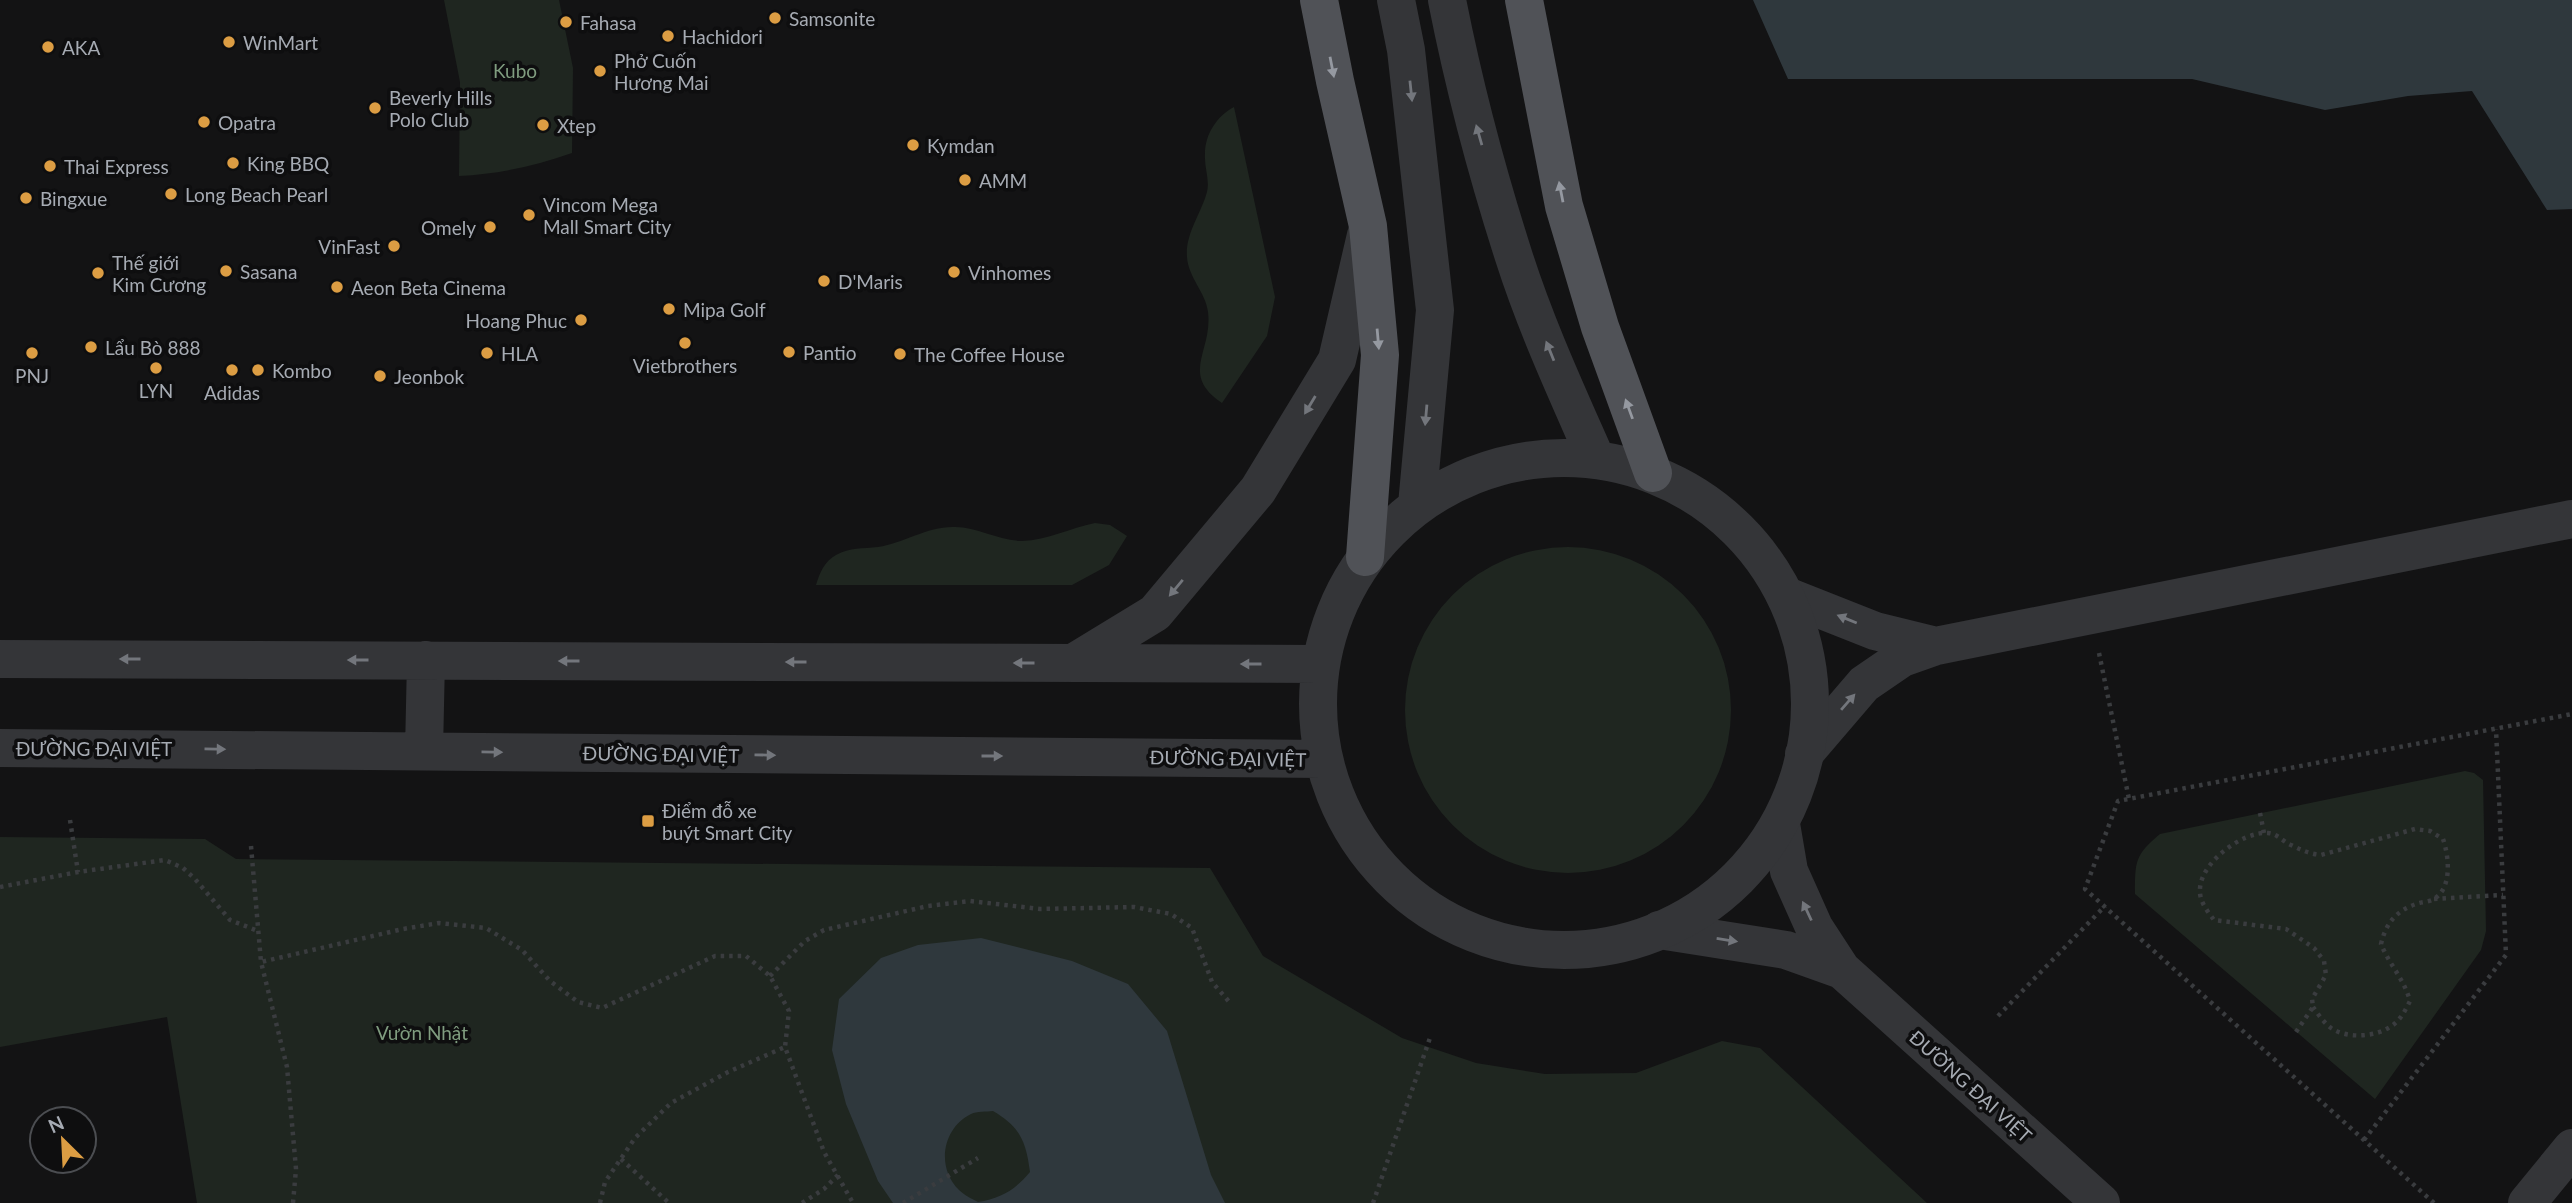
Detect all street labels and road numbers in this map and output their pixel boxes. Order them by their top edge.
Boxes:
street label: ĐƯỜNG ĐẠI VIỆT [16,737,172,760]
street label: ĐƯỜNG ĐẠI VIỆT [582,741,740,767]
street label: ĐƯỜNG ĐẠI VIỆT [1149,745,1307,771]
street label: ĐƯỜNG ĐẠI VIỆT [1905,1025,2037,1147]

